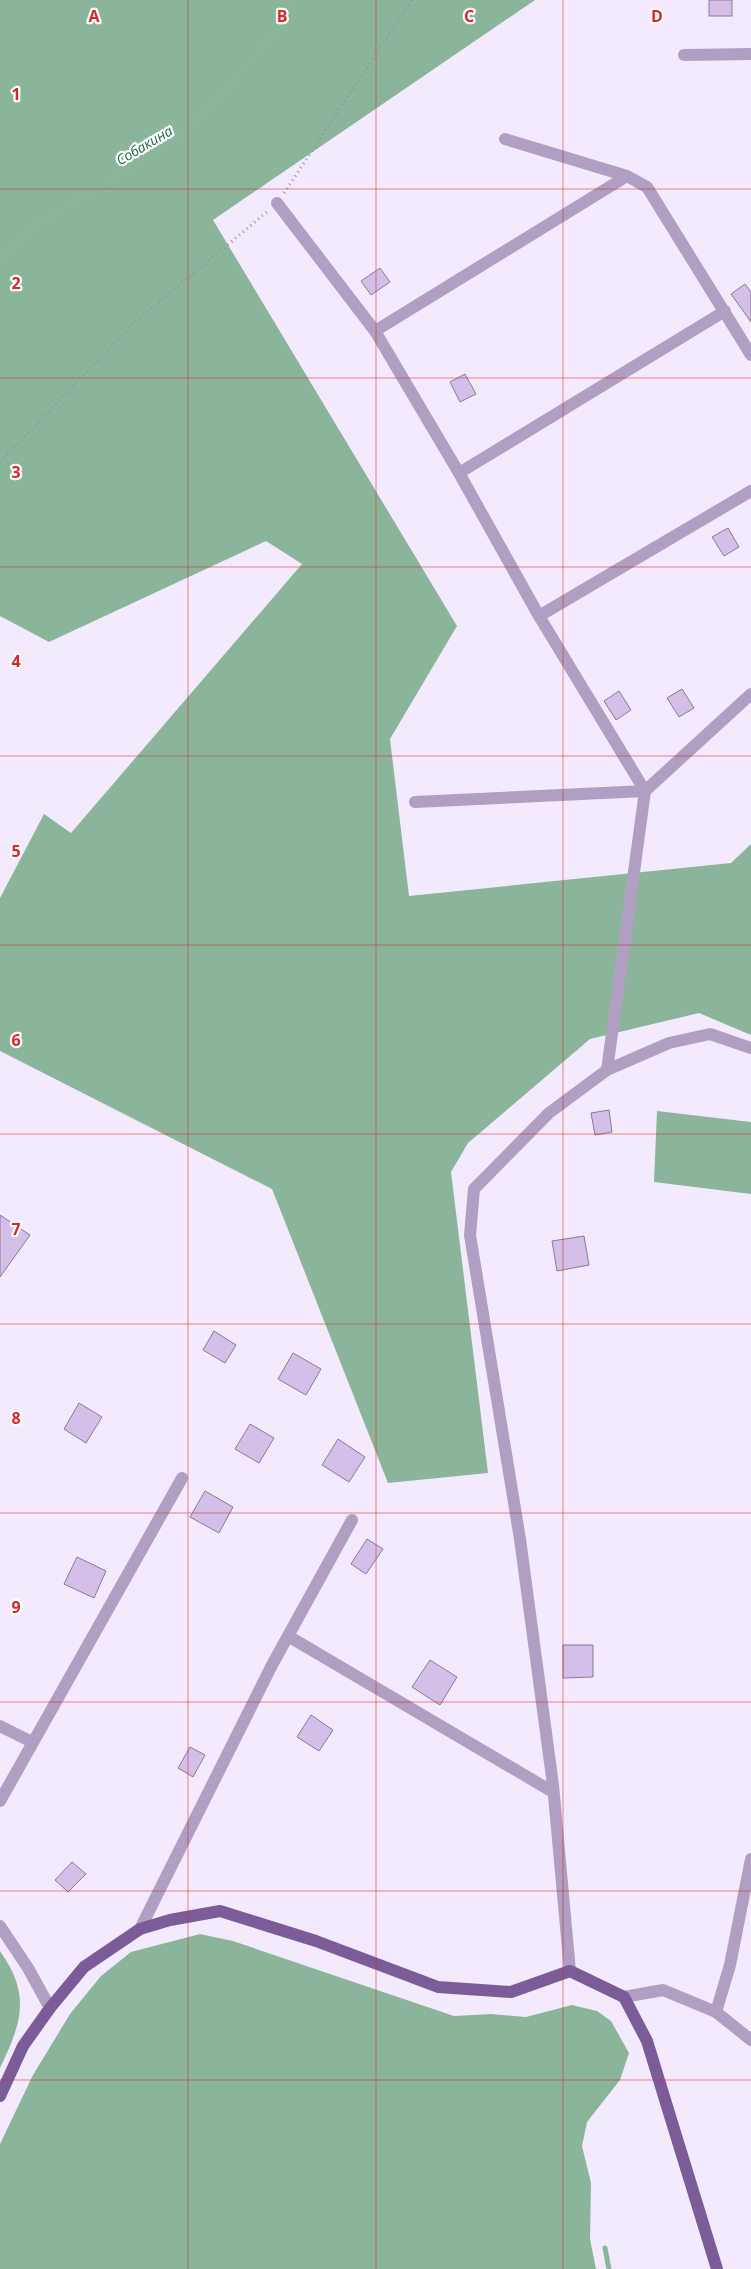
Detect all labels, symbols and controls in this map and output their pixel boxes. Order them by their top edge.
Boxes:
text: A [88,5,100,27]
text: B [277,5,287,27]
text: C [464,5,474,27]
text: D [651,5,663,27]
text: 1 [11,83,21,105]
water label: Собакина [112,121,176,169]
text: 2 [11,272,21,294]
text: 3 [11,461,21,483]
text: 4 [11,650,21,672]
text: 5 [11,840,21,862]
text: 6 [11,1029,21,1051]
text: 7 [11,1218,21,1240]
text: 8 [11,1407,21,1429]
text: 9 [11,1596,21,1618]

